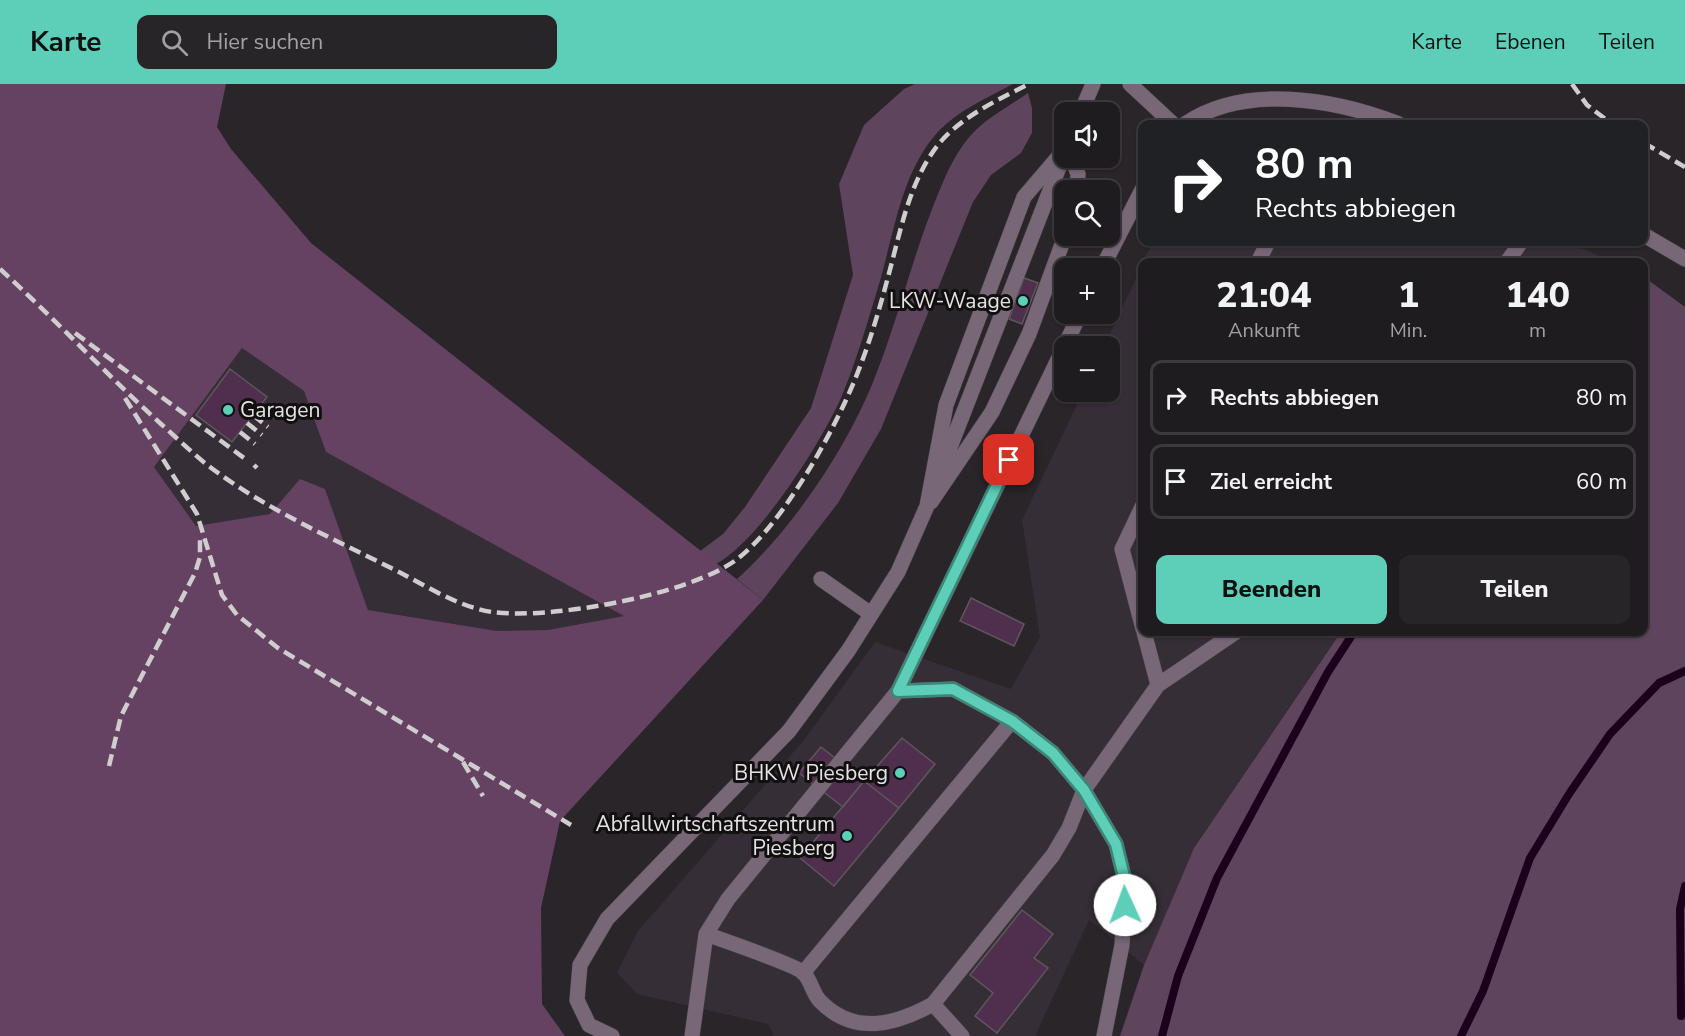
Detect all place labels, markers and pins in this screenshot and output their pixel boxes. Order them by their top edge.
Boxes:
place label: LKW-Waage [889,287,1011,315]
marker: LKW-Waage [1016,294,1030,308]
place label: Garagen [240,396,320,424]
marker: Garagen [221,403,235,417]
pin [983,434,1034,485]
place label: BHKW Piesberg [734,759,888,787]
marker: BHKW Piesberg [893,766,907,780]
place label: Abfallwirtschaftszentrum Piesberg [595,810,835,862]
marker: Abfallwirtschaftszentrum Piesberg [840,829,854,843]

